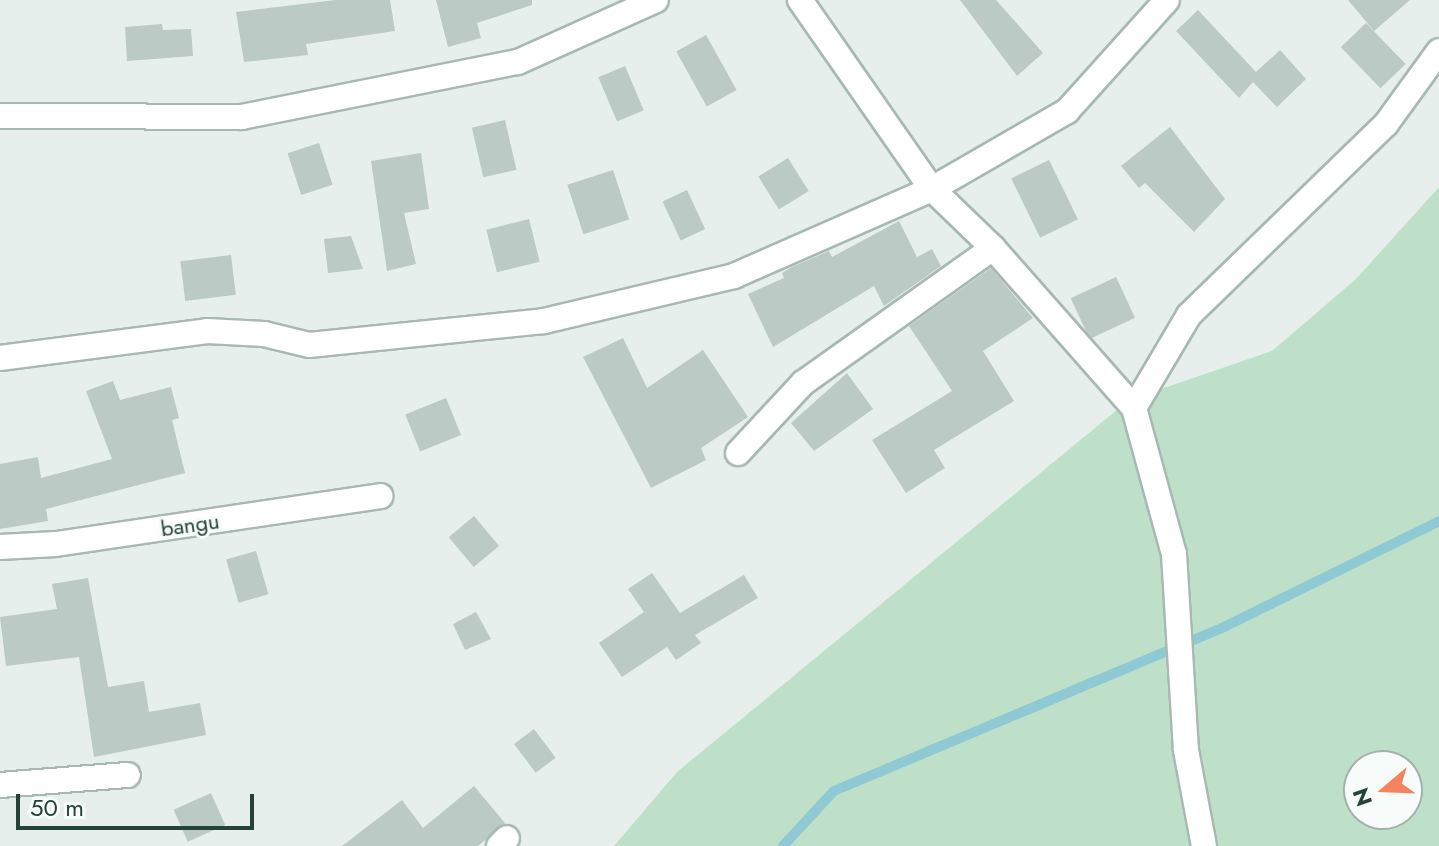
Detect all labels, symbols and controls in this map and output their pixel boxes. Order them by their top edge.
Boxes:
street label: bangu [159,508,221,542]
north arrow [1343,750,1423,830]
scale bar [20,778,258,828]
text: N [1344,784,1380,811]
text: 50 m [30,790,84,825]

